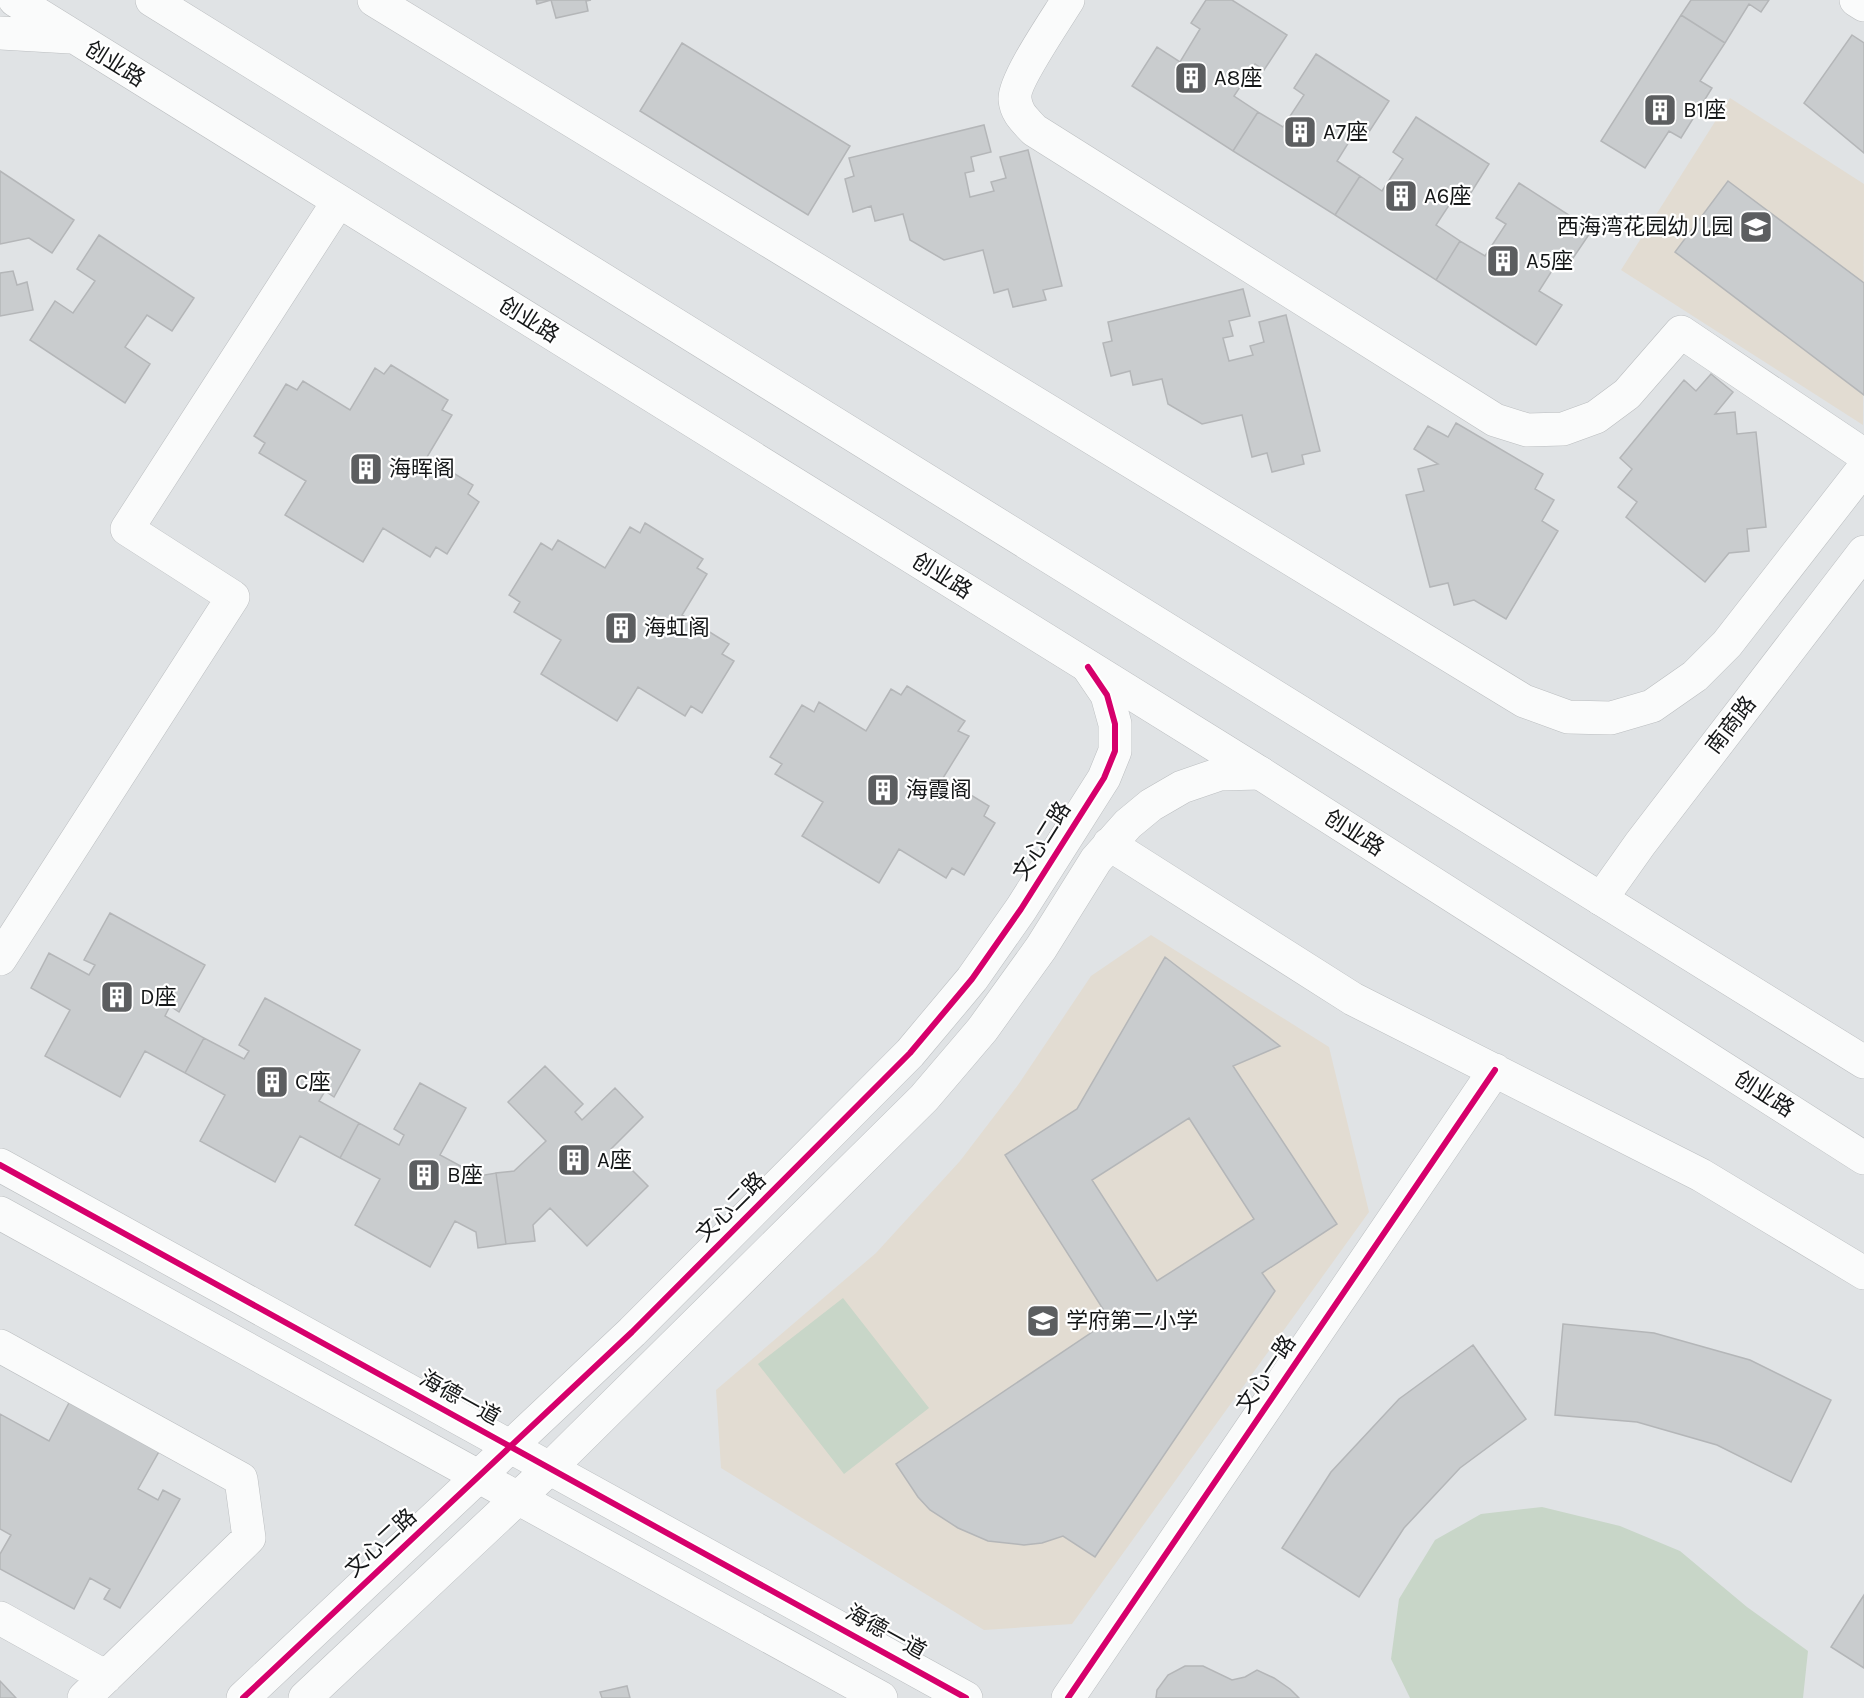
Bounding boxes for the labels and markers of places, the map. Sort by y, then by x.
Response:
building icon: A8座 [1173,60,1209,96]
place label: A8座 [1214,65,1262,91]
building icon: B1座 [1642,92,1678,128]
place label: B1座 [1683,97,1726,123]
building icon: A7座 [1282,114,1318,150]
place label: A7座 [1323,119,1368,145]
building icon: A6座 [1383,178,1419,214]
place label: A6座 [1424,183,1471,209]
school or university icon: 西海湾花园幼儿园 [1738,209,1774,245]
place label: 西海湾花园幼儿园 [1557,214,1733,240]
building icon: A5座 [1485,243,1521,279]
place label: A5座 [1526,248,1573,274]
building icon: 海晖阁 [348,451,384,487]
place label: 海晖阁 [389,456,455,482]
building icon: 海虹阁 [603,610,639,646]
place label: 海虹阁 [644,615,710,641]
building icon: 海霞阁 [865,772,901,808]
place label: 海霞阁 [906,777,972,803]
building icon: D座 [99,979,135,1015]
place label: D座 [140,984,177,1010]
building icon: C座 [254,1064,290,1100]
place label: C座 [295,1069,331,1095]
building icon: A座 [556,1142,592,1178]
place label: A座 [597,1147,632,1173]
building icon: B座 [406,1157,442,1193]
place label: B座 [447,1162,483,1188]
school or university icon: 学府第二小学 [1025,1303,1061,1339]
place label: 学府第二小学 [1066,1308,1198,1334]

